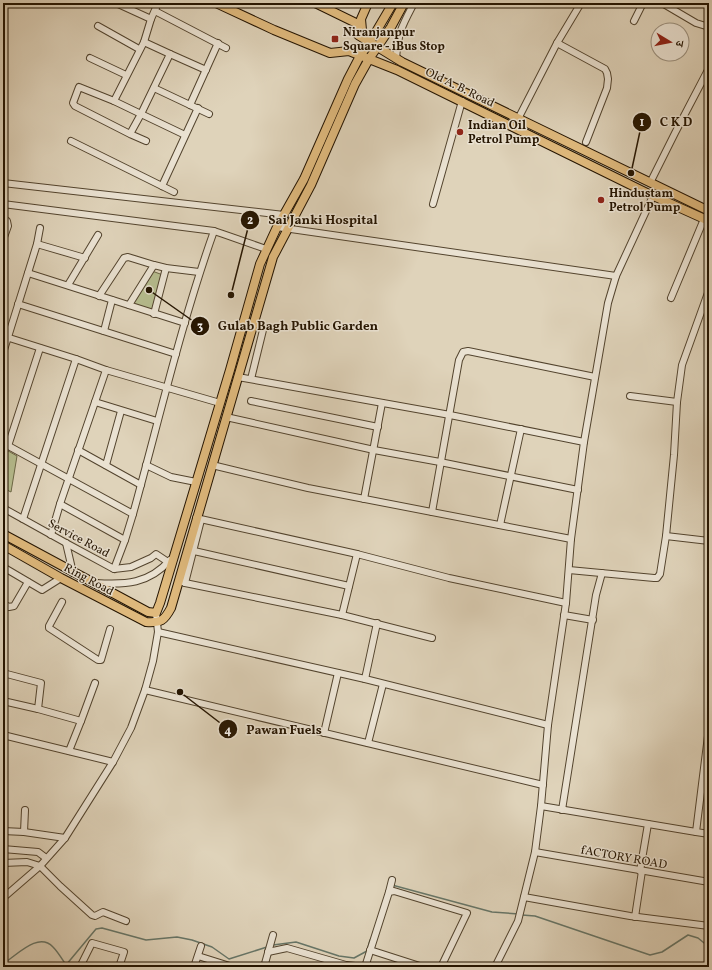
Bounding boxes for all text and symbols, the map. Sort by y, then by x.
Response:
north arrow [650,22,690,62]
place label: Niranjanpur Square - iBus Stop [343,25,445,55]
marker: Niranjanpur Square - iBus Stop [330,34,340,44]
text: उ [670,38,686,49]
street label: Old A. B. Road [422,64,497,112]
callout: C K D [632,109,701,134]
text: C K D [660,114,693,132]
text: 1 [640,115,645,131]
place label: Indian Oil Petrol Pump [468,118,540,148]
marker: Indian Oil Petrol Pump [455,127,465,137]
place label: Hindustam Petrol Pump [609,186,681,216]
marker: Hindustam Petrol Pump [596,195,606,205]
callout: Sai Janki Hospital [240,207,386,232]
text: Sai Janki Hospital [268,212,378,230]
text: 2 [247,213,253,229]
callout: Gulab Bagh Public Garden [190,313,386,338]
text: Gulab Bagh Public Garden [218,318,379,336]
text: 3 [197,319,203,335]
street label: Service Road [45,516,112,562]
street label: Ring Road [61,560,117,600]
callout: Pawan Fuels [218,717,330,742]
text: Pawan Fuels [246,722,322,740]
text: 4 [224,723,232,739]
street label: fACTORY ROAD [579,843,668,873]

